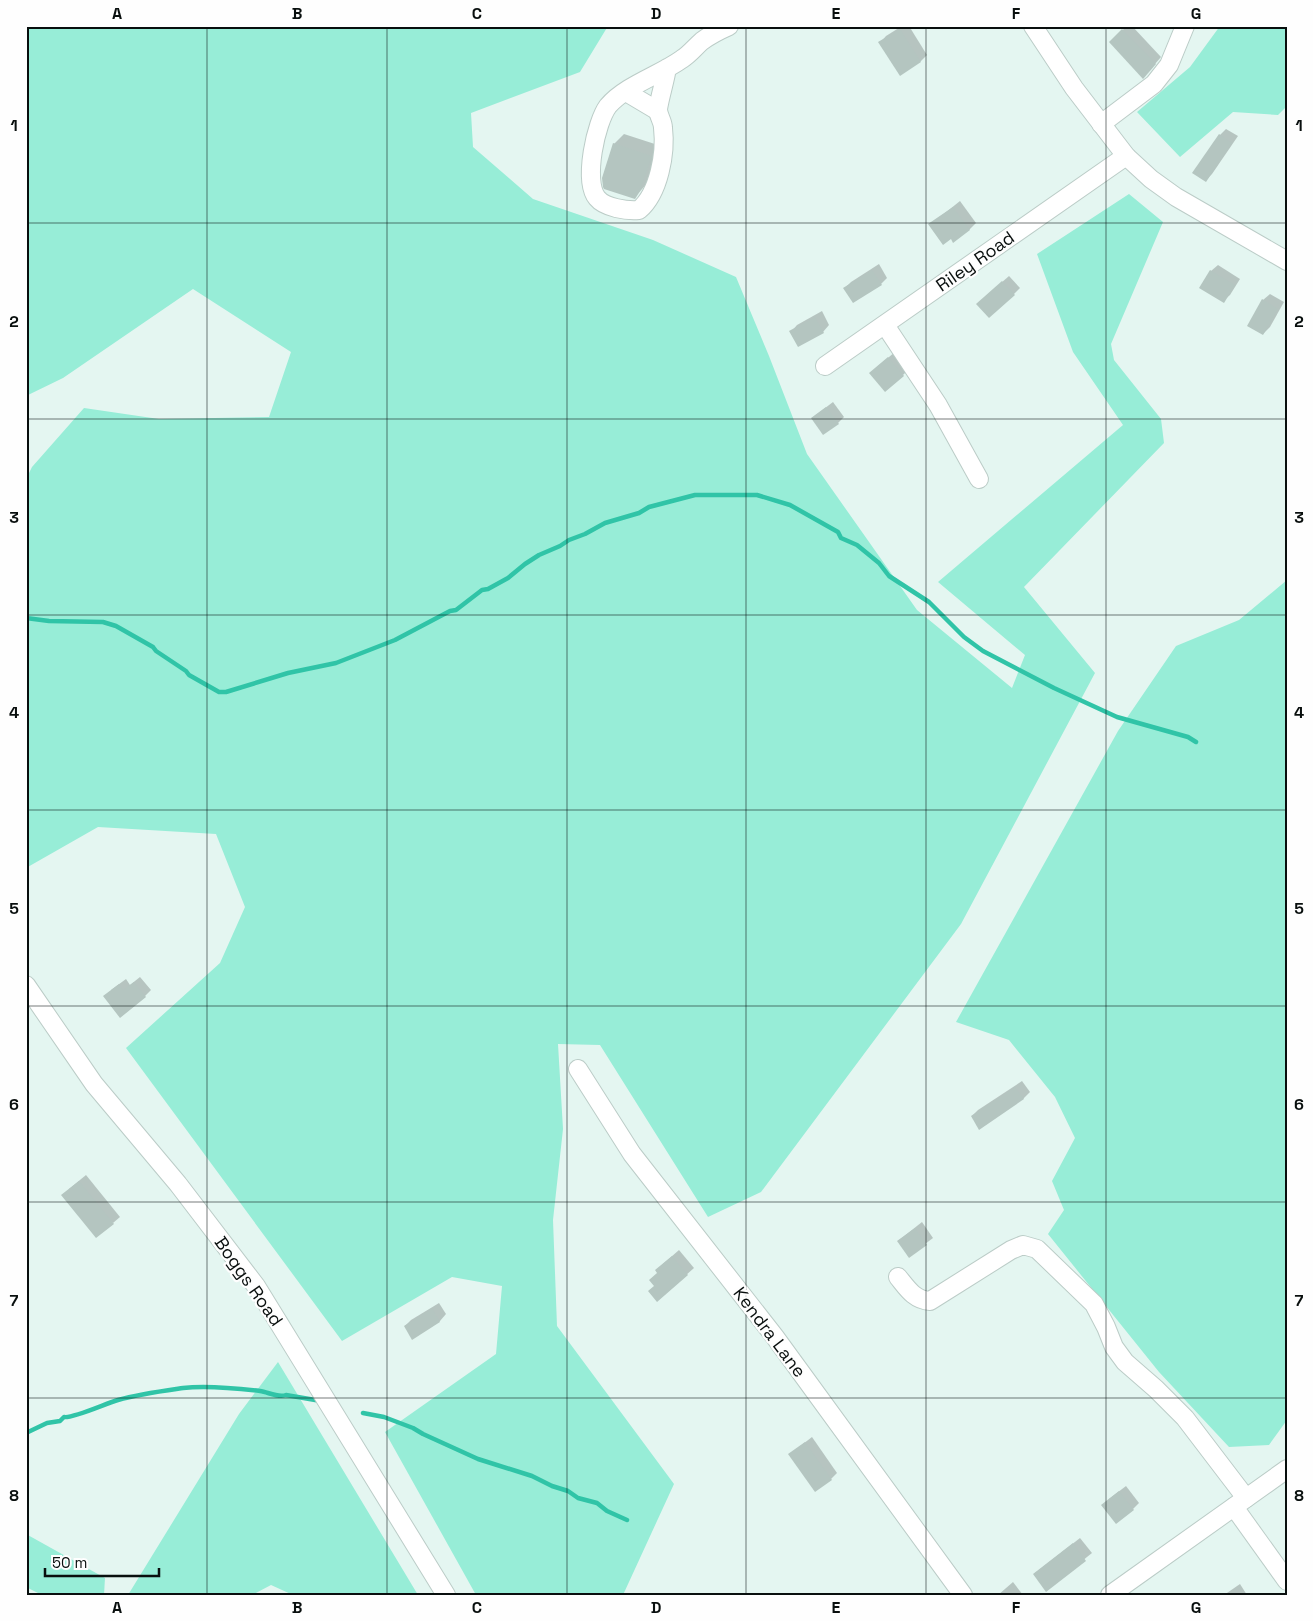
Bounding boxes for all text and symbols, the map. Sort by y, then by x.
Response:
text: A [112,3,122,24]
text: B [292,3,302,24]
text: C [472,3,482,24]
text: D [651,3,661,24]
text: E [832,3,841,24]
text: F [1012,3,1021,24]
text: G [1191,3,1201,24]
text: 1 [10,115,18,136]
text: 1 [1295,115,1303,136]
street label: Riley Road [931,226,1019,296]
text: 2 [9,311,19,332]
text: 2 [1294,311,1304,332]
text: 3 [9,507,19,528]
text: 3 [1294,507,1304,528]
text: 4 [9,702,19,723]
text: 4 [1294,702,1304,723]
text: 5 [9,898,19,919]
text: 5 [1294,898,1304,919]
text: 6 [9,1094,19,1115]
text: 6 [1294,1094,1304,1115]
street label: Boggs Road [210,1232,288,1330]
street label: Kendra Lane [729,1282,811,1382]
text: 7 [10,1290,19,1311]
text: 7 [1295,1290,1304,1311]
text: 8 [9,1485,19,1506]
text: 8 [1294,1485,1304,1506]
scale bar [45,1546,159,1578]
text: 50 m [52,1553,87,1572]
text: A [112,1597,122,1618]
text: B [292,1597,302,1618]
text: C [472,1597,482,1618]
text: D [651,1597,661,1618]
text: E [832,1597,841,1618]
text: F [1012,1597,1021,1618]
text: G [1191,1597,1201,1618]

